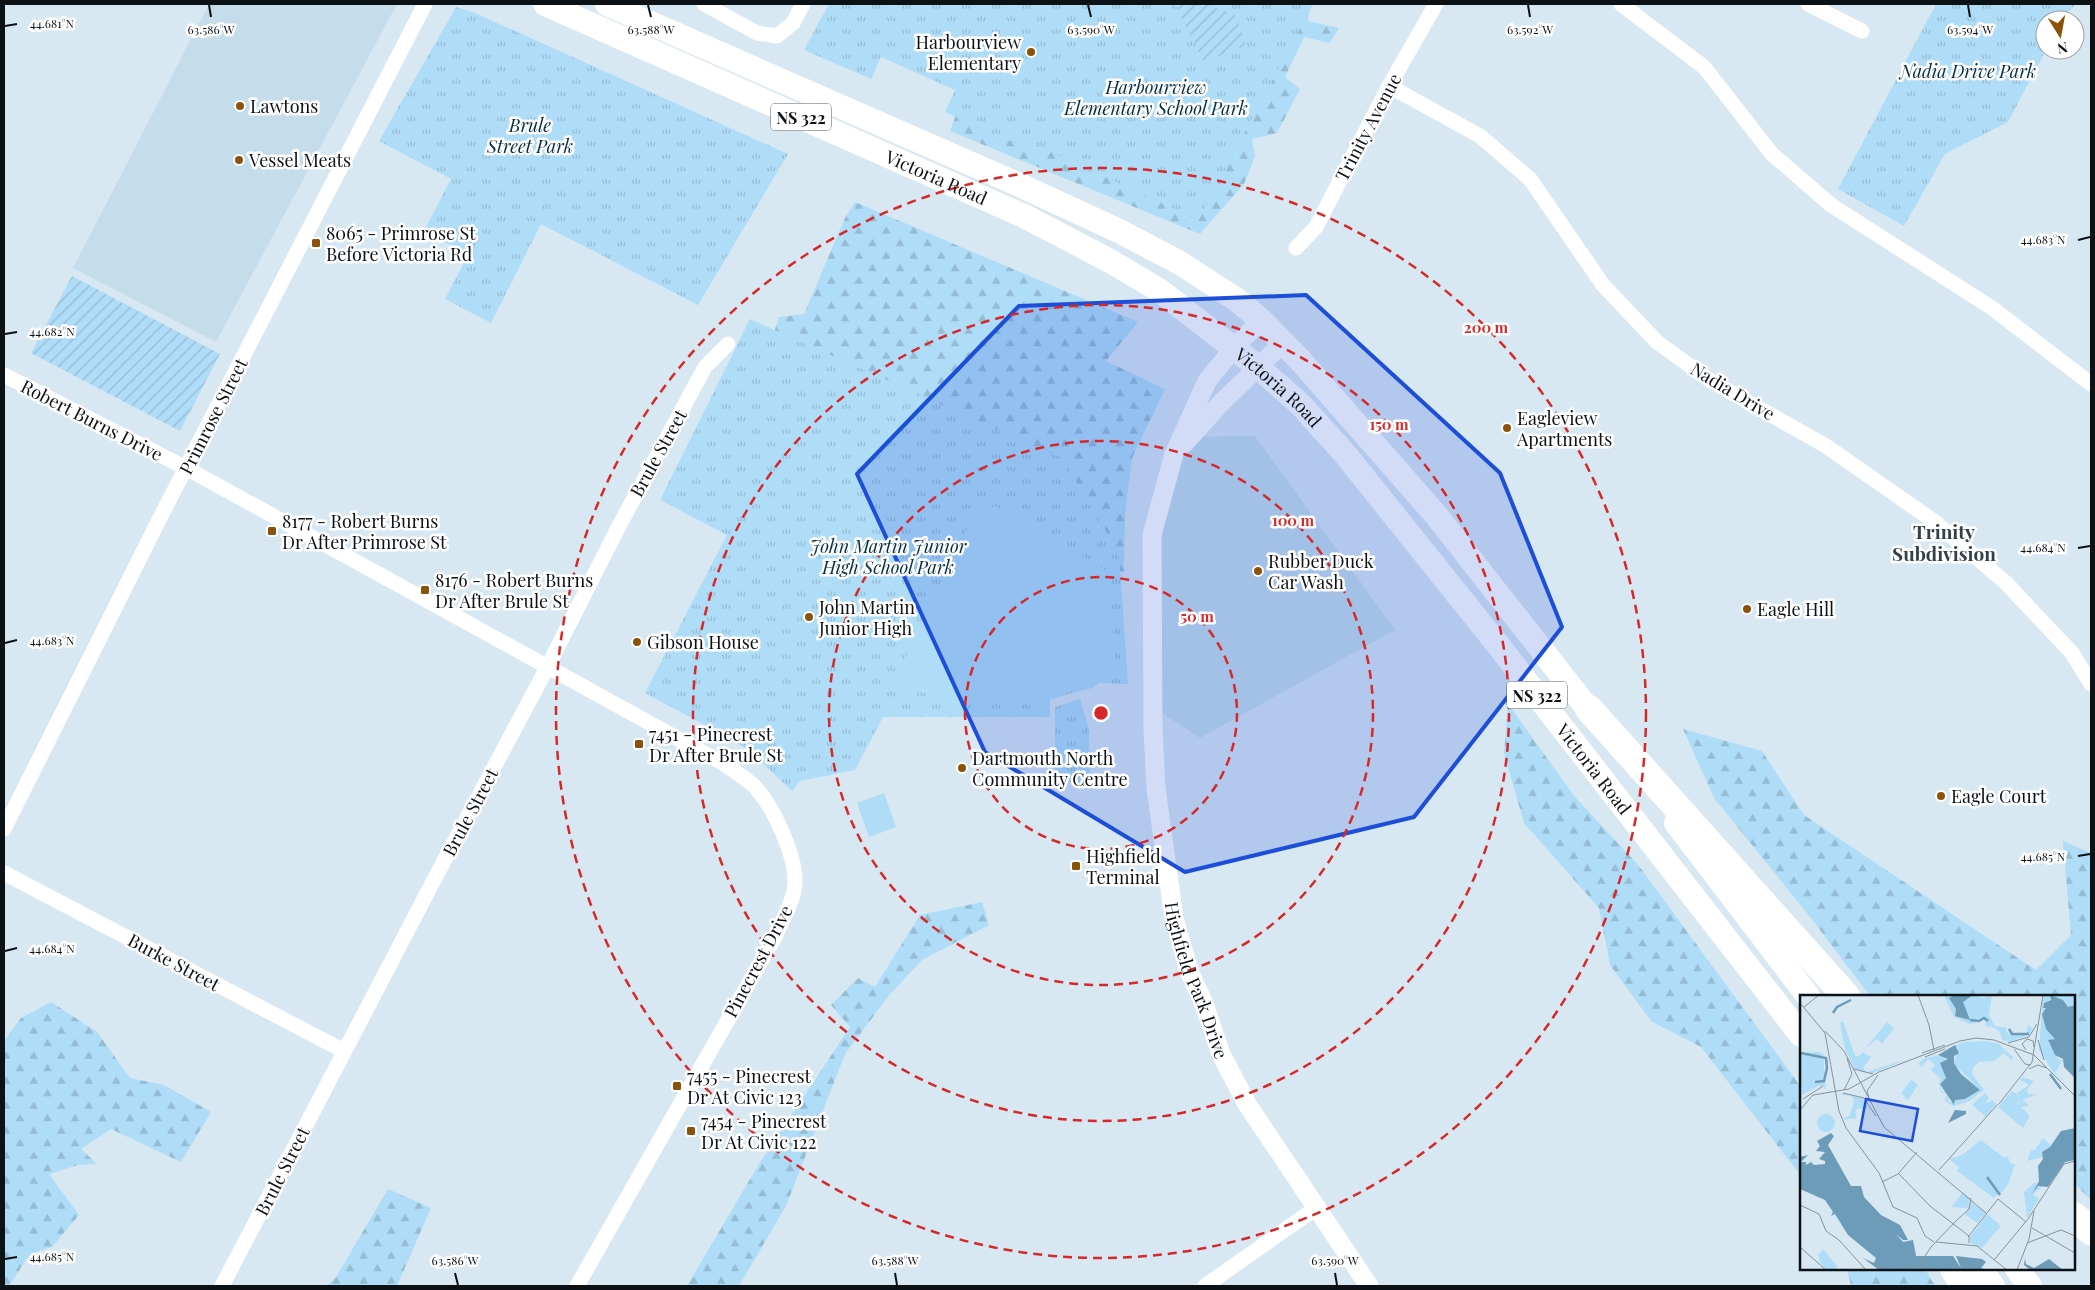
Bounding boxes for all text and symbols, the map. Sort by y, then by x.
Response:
north arrow [2035,10,2085,60]
text: 44.681°N [30,15,75,31]
text: 63.586°W [188,21,235,37]
text: 63.588°W [628,21,675,37]
text: 63.590°W [1067,21,1115,37]
text: 63.592°W [1507,21,1553,37]
text: 63.594°W [1947,21,1993,37]
place label: Harbourview Elementary [915,30,1021,75]
text: N [2056,38,2069,59]
marker: Harbourview Elementary [1025,46,1037,58]
park label: Nadia Drive Park [1898,59,2036,83]
street label: Trinity Avenue [1330,69,1406,185]
park label: Harbourview Elementary School Park [1063,75,1248,120]
place label: Lawtons [250,94,318,118]
marker: Lawtons [234,100,246,112]
road number: NS 322 [771,104,831,130]
park label: Brule Street Park [486,113,573,158]
street label: Victoria Road [881,144,991,210]
place label: Vessel Meats [248,148,351,172]
marker: Vessel Meats [233,154,245,166]
place label: 8065 - Primrose St Before Victoria Rd [326,221,476,266]
text: 44.683°N [2021,231,2066,247]
marker: 8065 - Primrose St Before Victoria Rd [310,237,322,249]
text: 200 m [1464,317,1509,337]
text: 44.682°N [29,323,75,339]
street label: Victoria Road [1230,341,1327,433]
street label: Primrose Street [173,353,253,478]
street label: Nadia Drive [1686,356,1780,426]
street label: Robert Burns Drive [17,374,167,466]
street label: Brule Street [624,404,692,501]
place label: Eagleview Apartments [1516,406,1612,451]
text: 150 m [1369,414,1409,434]
marker: Eagleview Apartments [1501,422,1513,434]
place label: 8177 - Robert Burns Dr After Primrose St [282,509,447,554]
text: 100 m [1272,510,1315,530]
district label: Trinity Subdivision [1892,518,1996,566]
marker: 8177 - Robert Burns Dr After Primrose St [266,525,278,537]
park label: John Martin Junior High School Park [810,534,968,579]
text: 44.684°N [2020,539,2066,555]
place label: Rubber Duck Car Wash [1268,549,1374,594]
marker: Rubber Duck Car Wash [1252,565,1264,577]
place label: 8176 - Robert Burns Dr After Brule St [435,568,593,613]
marker: 8176 - Robert Burns Dr After Brule St [419,584,431,596]
place label: John Martin Junior High [818,595,915,640]
place label: Eagle Hill [1757,597,1834,621]
marker: Eagle Hill [1741,603,1753,615]
text: 50 m [1180,606,1214,626]
marker: John Martin Junior High [803,611,815,623]
place label: Gibson House [647,630,759,654]
text: 44.683°N [30,632,75,648]
marker: Gibson House [631,636,643,648]
road number: NS 322 [1507,682,1567,708]
centre of rings [1092,704,1110,722]
street label: Victoria Road [1551,718,1637,820]
place label: 7451 - Pinecrest Dr After Brule St [649,722,783,767]
marker: 7451 - Pinecrest Dr After Brule St [633,738,645,750]
place label: Dartmouth North Community Centre [972,746,1128,791]
marker: Dartmouth North Community Centre [956,762,968,774]
street label: Brule Street [437,763,504,860]
place label: Eagle Court [1951,784,2047,808]
marker: Eagle Court [1935,790,1947,802]
place label: Highfield Terminal [1086,844,1161,889]
text: 44.685°N [2021,848,2066,864]
marker: Highfield Terminal [1070,860,1082,872]
street label: Highfield Park Drive [1160,900,1234,1062]
street label: Pinecrest Drive [718,901,798,1021]
street label: Burke Street [124,928,225,997]
text: 44.684°N [29,940,75,956]
inset map [1800,995,2075,1270]
place label: 7455 - Pinecrest Dr At Civic 123 [687,1064,811,1109]
marker: 7455 - Pinecrest Dr At Civic 123 [671,1080,683,1092]
place label: 7454 - Pinecrest Dr At Civic 122 [701,1109,827,1154]
street label: Brule Street [249,1122,315,1219]
marker: 7454 - Pinecrest Dr At Civic 122 [685,1125,697,1137]
text: 44.685°N [30,1248,75,1264]
text: 63.586°W [432,1252,479,1268]
text: 63.588°W [872,1252,919,1268]
text: 63.590°W [1311,1252,1359,1268]

